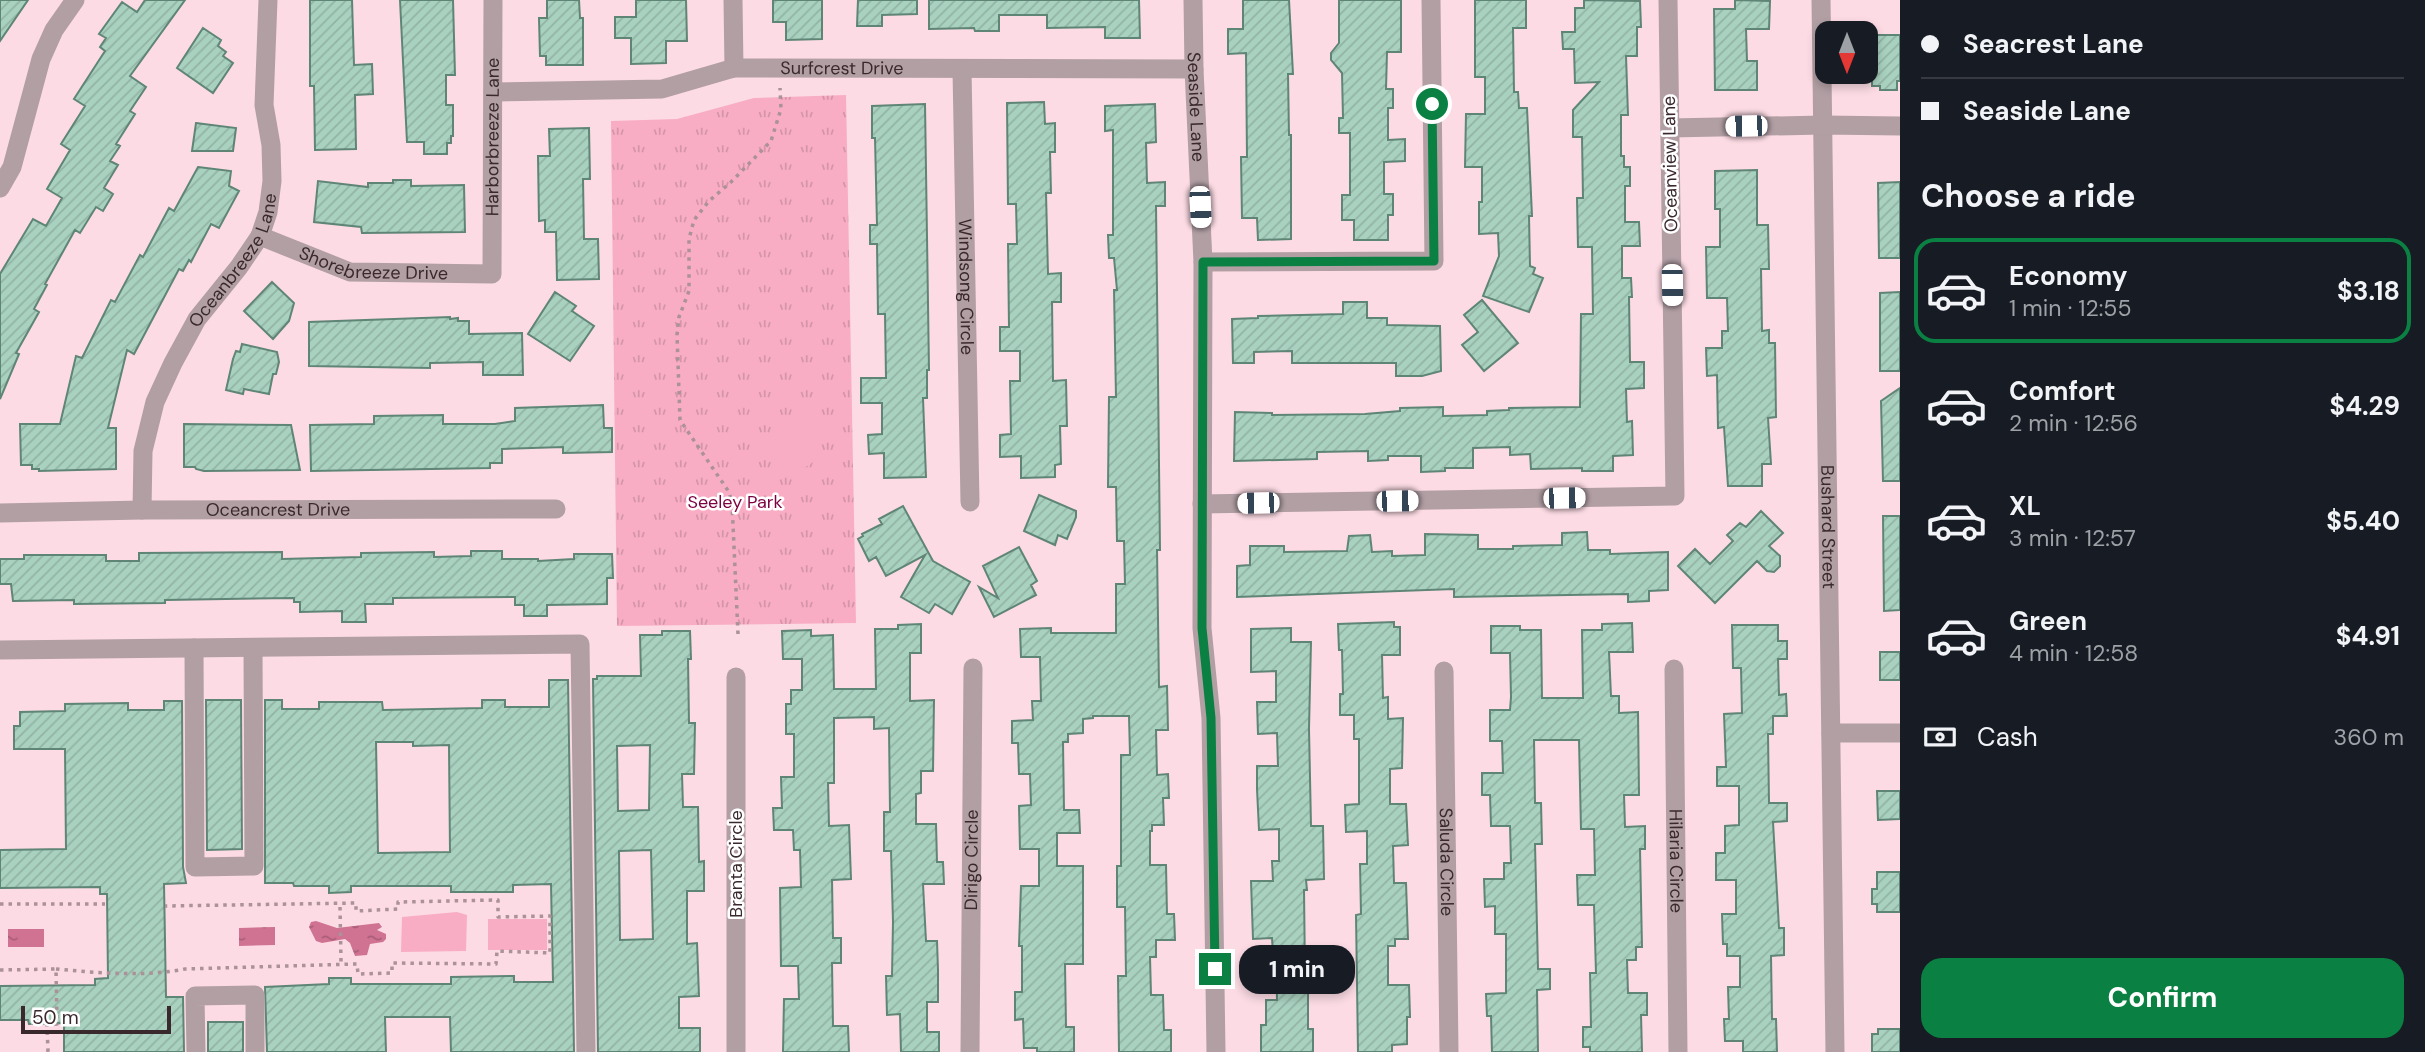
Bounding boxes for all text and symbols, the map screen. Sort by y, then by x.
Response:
north arrow [1815,21,1878,84]
map controls [1815,21,1878,84]
text: Seacrest Lane [1963,27,2144,61]
street label: Seaside Lane [1182,52,1210,162]
street label: Surfcrest Drive [780,56,904,80]
street label: Harborbreeze Lane [480,58,505,216]
route start [1416,88,1448,120]
text: Seaside Lane [1963,94,2131,128]
street label: Oceanview Lane [1657,96,1683,232]
car [1725,115,1768,137]
text: Choose a ride [1921,175,2136,217]
car [1189,185,1212,229]
street label: Oceanbreeze Lane [183,192,282,331]
street label: Windsong Circle [953,219,979,355]
street label: Shorebreeze Drive [295,241,448,285]
icon: car [1925,259,1988,322]
text: Economy [2009,259,2127,293]
car [1662,264,1683,306]
text: $3.18 [2337,274,2400,308]
text: 1 min · 12:55 [2009,293,2131,323]
icon: car [1925,374,1988,437]
text: Comfort [2009,374,2115,408]
text: $4.29 [2329,389,2400,423]
text: 2 min · 12:56 [2009,408,2138,438]
street label: Bushard Street [1815,465,1841,589]
car [1543,487,1586,509]
icon: car [1925,489,1988,552]
text: XL [2009,489,2041,523]
park label: Seeley Park [687,490,783,514]
car [1376,490,1419,512]
car [1237,492,1280,514]
street label: Oceancrest Drive [206,497,350,522]
text: $5.40 [2326,504,2400,538]
text: 3 min · 12:57 [2009,523,2136,553]
icon: car [1925,604,1988,667]
text: Green [2009,604,2087,638]
text: $4.91 [2336,619,2400,653]
text: 4 min · 12:58 [2009,638,2138,668]
icon: cash [1921,718,1959,756]
text: Cash [1977,720,2038,754]
text: 360 m [2334,722,2404,752]
street label: Saluda Circle [1434,808,1459,916]
street label: Dirigo Circle [959,809,984,911]
street label: Hilaria Circle [1663,809,1689,913]
street label: Branta Circle [724,810,748,918]
callout: 1 min [1240,944,1355,993]
route end [1199,953,1231,985]
text: 1 min [1269,954,1325,984]
button: Confirm [1921,958,2404,1038]
scale bar [21,1003,172,1035]
text: 50 m [32,1005,79,1030]

